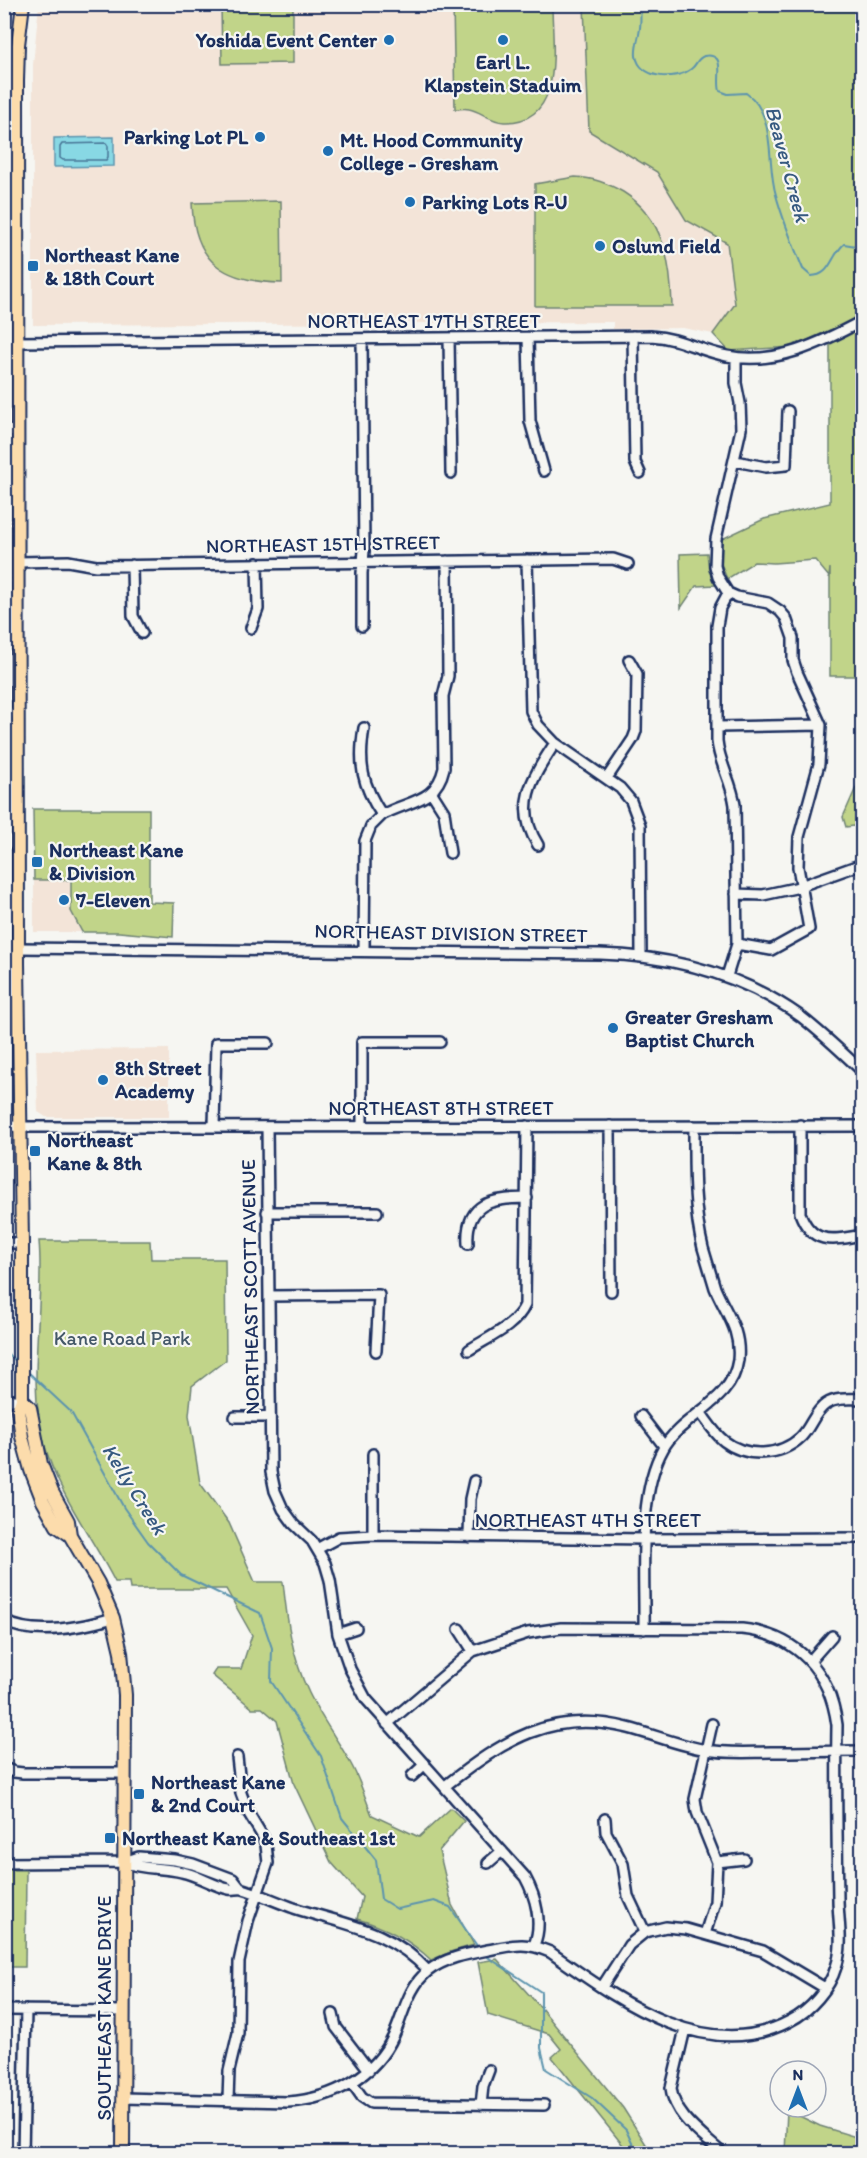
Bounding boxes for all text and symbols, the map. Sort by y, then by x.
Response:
place label: Yoshida Event Center [195,28,378,52]
marker: Yoshida Event Center [382,33,396,47]
marker: Earl L. Klapstein Staduim [496,33,510,47]
place label: Earl L. Klapstein Staduim [424,50,583,98]
water label: Beaver Creek [761,103,816,226]
place label: Parking Lot PL [124,125,249,150]
place label: Mt. Hood Community College - Gresham [340,128,523,176]
marker: Parking Lot PL [253,130,267,144]
marker: Mt. Hood Community College - Gresham [321,144,335,158]
place label: Parking Lots R-U [422,190,567,215]
marker: Parking Lots R-U [403,195,417,209]
place label: Oslund Field [612,234,721,258]
marker: Oslund Field [593,239,607,253]
place label: Northeast Kane & 18th Court [45,243,180,290]
marker: Northeast Kane & 18th Court [26,259,40,273]
street label: NORTHEAST 17TH STREET [307,309,541,333]
street label: NORTHEAST 15TH STREET [206,530,440,558]
place label: Northeast Kane & Division [49,838,184,885]
marker: Northeast Kane & Division [30,855,44,869]
place label: 7-Eleven [75,888,151,912]
marker: 7-Eleven [57,893,71,907]
street label: NORTHEAST DIVISION STREET [314,919,588,947]
place label: Greater Gresham Baptist Church [625,1005,773,1053]
marker: Greater Gresham Baptist Church [606,1021,620,1035]
place label: 8th Street Academy [114,1056,202,1104]
marker: 8th Street Academy [96,1073,110,1087]
street label: NORTHEAST 8TH STREET [328,1096,554,1120]
place label: Northeast Kane & 8th [47,1128,142,1175]
marker: Northeast Kane & 8th [28,1144,42,1158]
street label: NORTHEAST SCOTT AVENUE [236,1159,264,1415]
park label: Kane Road Park [54,1326,191,1350]
water label: Kelly Creek [97,1439,173,1540]
street label: NORTHEAST 4TH STREET [475,1508,701,1532]
place label: Northeast Kane & 2nd Court [151,1770,286,1817]
marker: Northeast Kane & 2nd Court [132,1787,146,1801]
place label: Northeast Kane & Southeast 1st [122,1826,396,1850]
marker: Northeast Kane & Southeast 1st [103,1831,117,1845]
street label: SOUTHEAST KANE DRIVE [92,1896,116,2120]
north arrow [768,2059,828,2119]
text: N [793,2065,803,2084]

